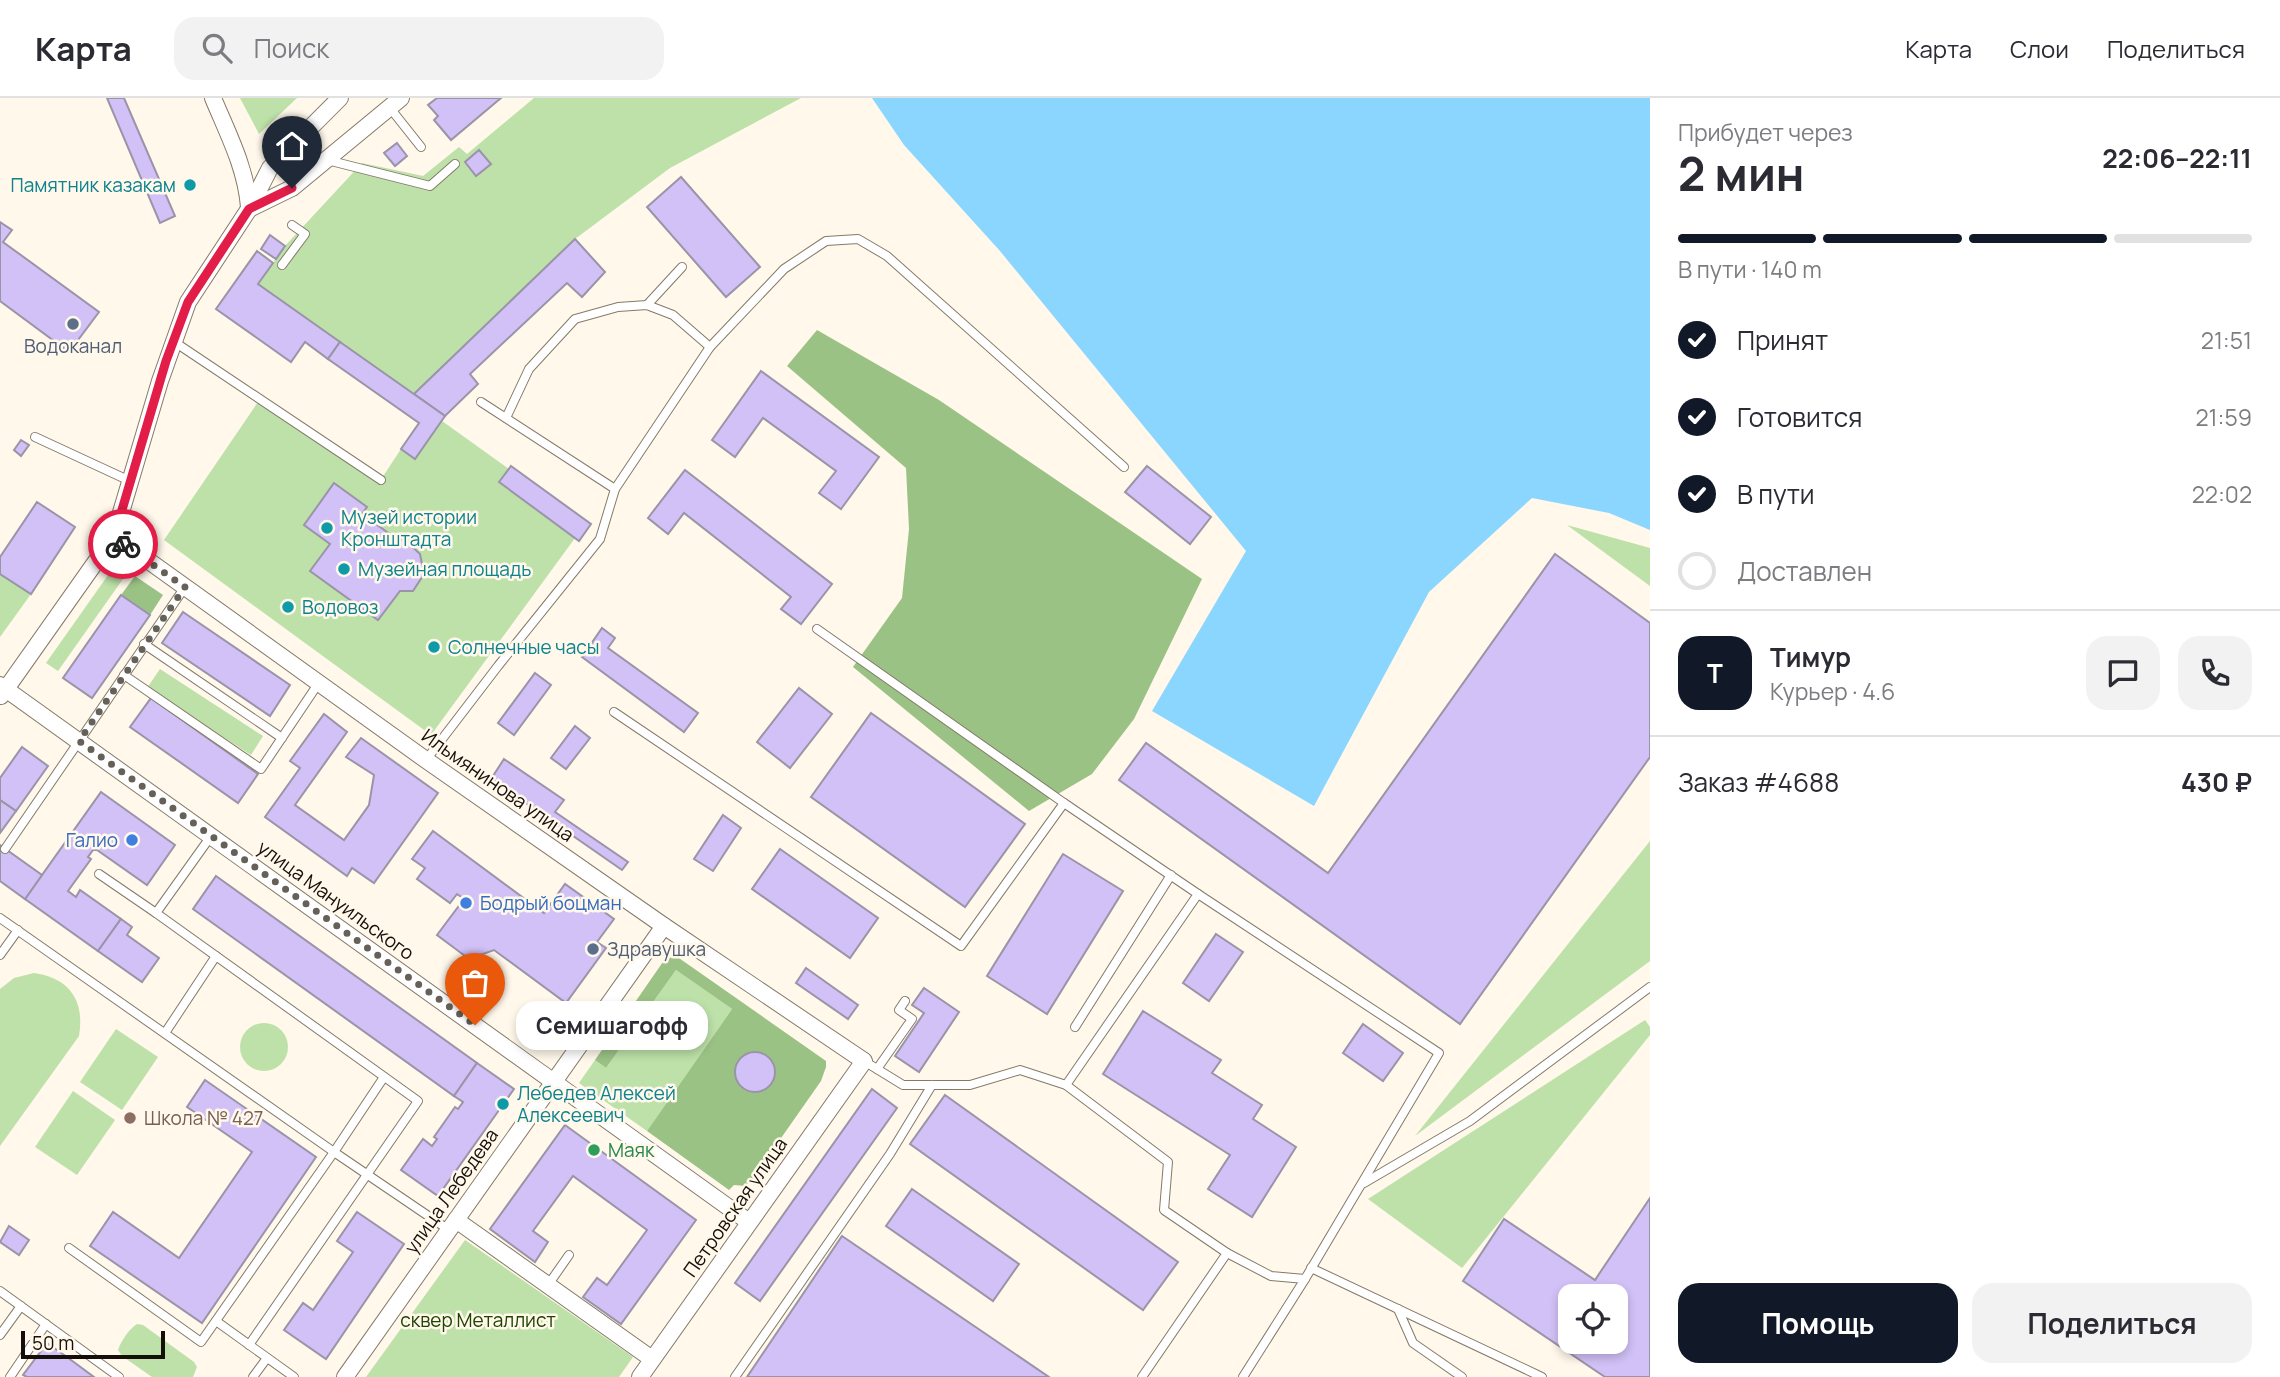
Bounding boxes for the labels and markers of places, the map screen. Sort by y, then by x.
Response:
pin [262,116,322,188]
place label: Памятник казакам [11,172,176,198]
marker: Памятник казакам [182,177,198,193]
marker: Водоканал [65,316,81,332]
place label: Водоканал [24,333,122,359]
place label: Музей истории Кронштадта [341,504,477,552]
marker: Музей истории Кронштадта [319,520,335,536]
place label: Музейная площадь [358,556,531,582]
marker: Музейная площадь [336,561,352,577]
place label: Водовоз [302,594,378,620]
marker: Водовоз [280,599,296,615]
place label: Солнечные часы [448,634,599,660]
marker: Солнечные часы [426,639,442,655]
place label: Галио [66,827,118,853]
marker: Галио [124,832,140,848]
place label: Бодрый боцман [480,890,622,916]
marker: Бодрый боцман [458,895,474,911]
place label: Здравушка [607,936,706,962]
marker: Здравушка [585,941,601,957]
pin [445,953,505,1025]
callout: Семишагофф [517,1000,710,1049]
place label: Лебедев Алексей Алексеевич [517,1080,676,1128]
marker: Лебедев Алексей Алексеевич [495,1096,511,1112]
place label: Школа № 427 [144,1105,263,1131]
marker: Школа № 427 [122,1110,138,1126]
place label: Маяк [608,1137,655,1163]
marker: Маяк [586,1142,602,1158]

